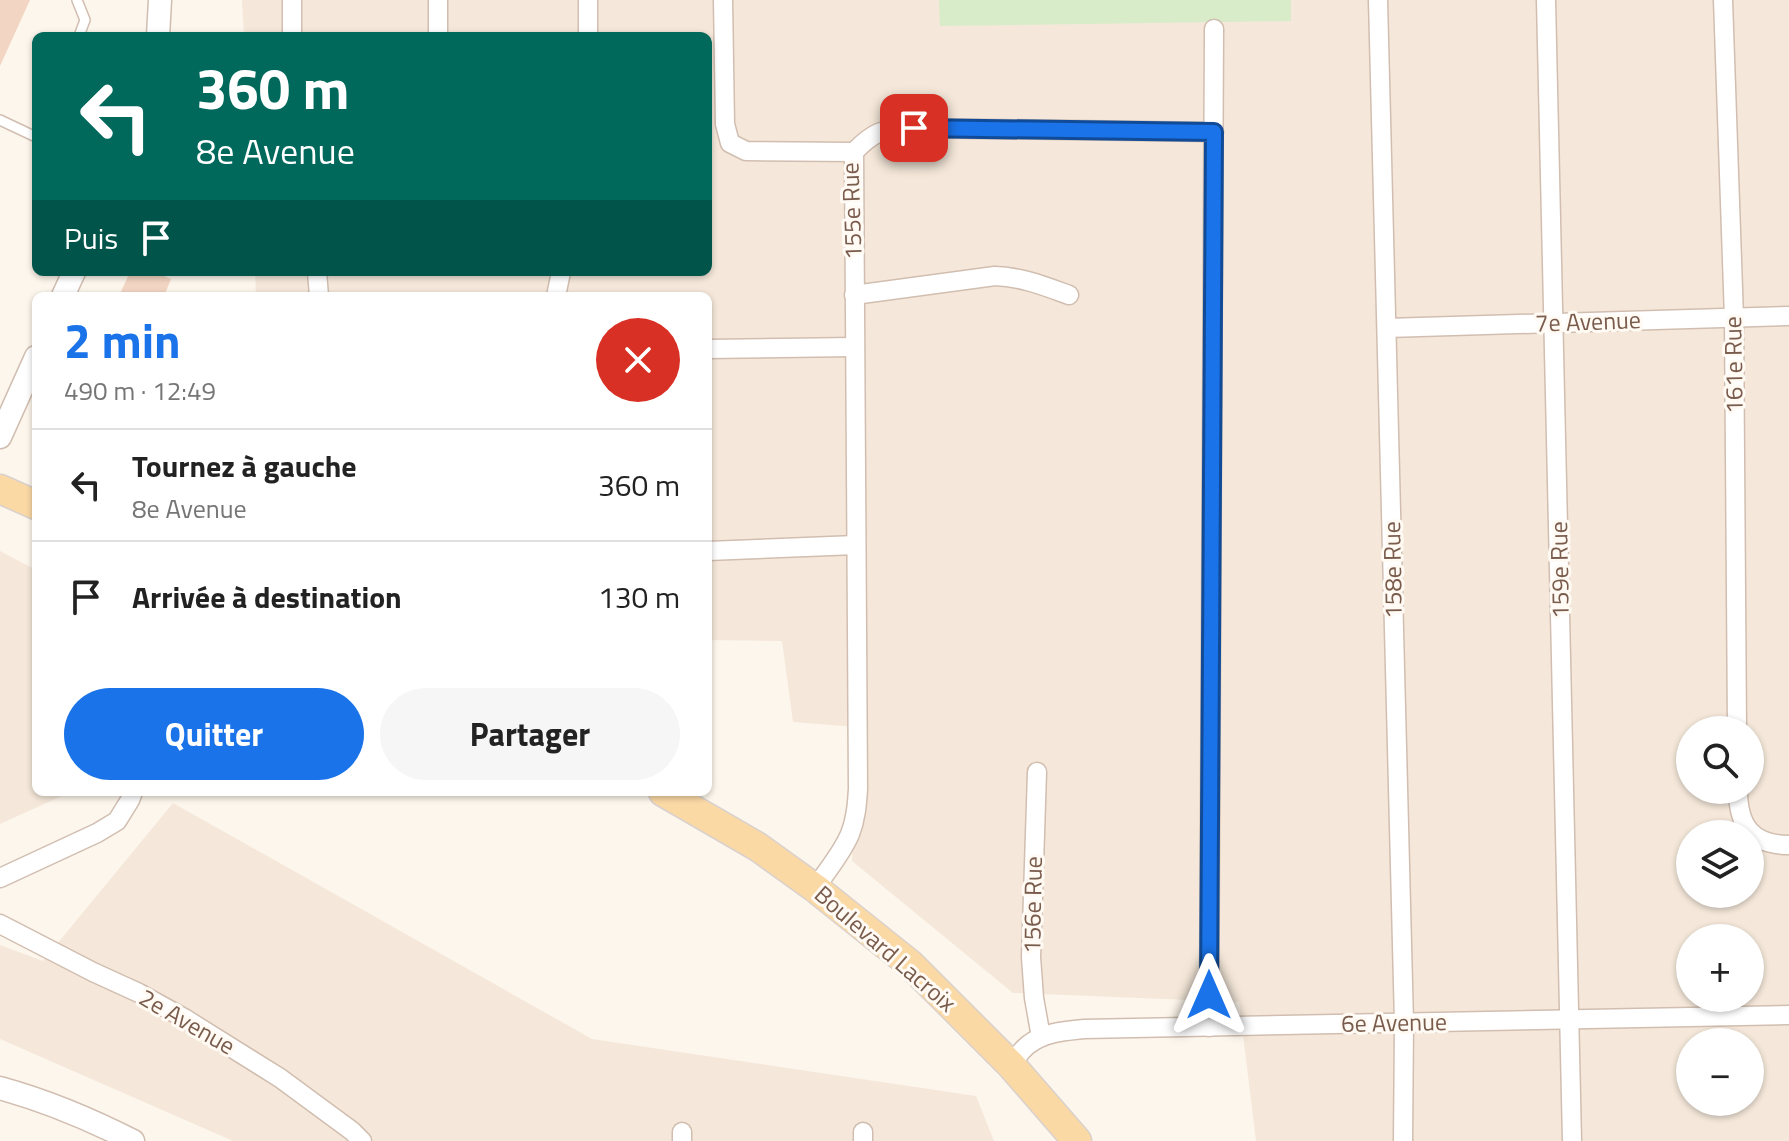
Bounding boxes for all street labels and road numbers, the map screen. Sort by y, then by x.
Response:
street label: 155e Rue [831,162,871,260]
street label: 7e Avenue [1534,301,1642,341]
street label: 161e Rue [1714,316,1752,414]
street label: 158e Rue [1373,521,1411,619]
street label: 159e Rue [1540,521,1578,619]
street label: 156e Rue [1013,856,1051,954]
street label: Boulevard Lacroix [807,876,965,1020]
street label: 2e Avenue [133,979,242,1063]
street label: 6e Avenue [1341,1003,1447,1041]

